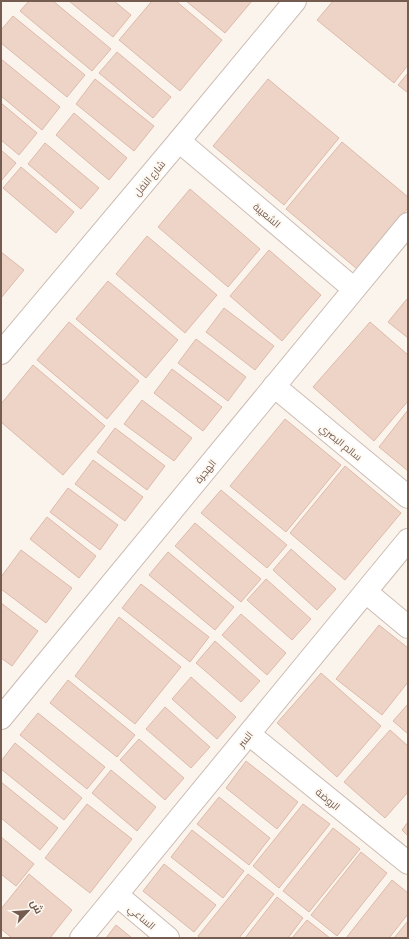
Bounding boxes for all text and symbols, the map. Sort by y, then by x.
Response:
street label: شارع النفل [131,158,168,199]
street label: الشعيبة [251,200,283,230]
street label: سالم البصري [316,421,365,464]
street label: الهجرة [192,457,219,486]
street label: السر [234,729,255,750]
street label: الروضة [313,786,343,812]
north arrow [8,891,48,931]
text: ش [28,897,46,916]
street label: الساعي [125,902,158,933]

